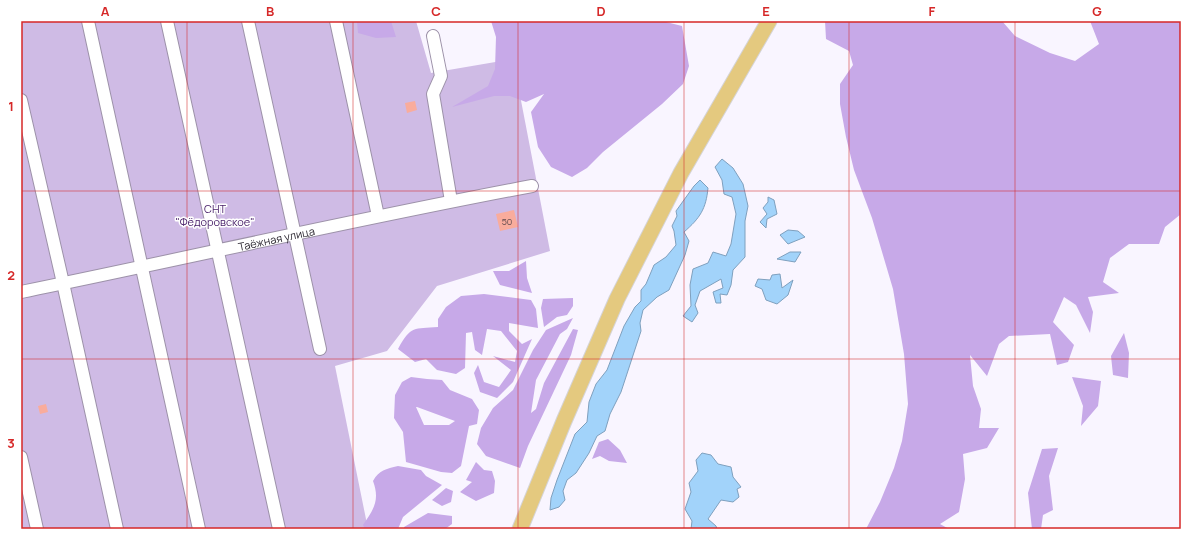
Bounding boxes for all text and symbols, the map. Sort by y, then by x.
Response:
text: A [101,2,110,20]
text: B [266,2,274,20]
text: C [431,2,441,20]
text: D [596,2,606,20]
text: E [762,2,770,20]
text: F [929,2,936,20]
text: G [1092,2,1102,20]
text: 1 [8,97,14,115]
park label: СНТ "Фёдоровское" [175,201,255,229]
house number: 50 [502,215,512,228]
street label: Таёжная улица [237,222,316,253]
text: 2 [7,266,15,284]
text: 3 [7,434,15,452]

